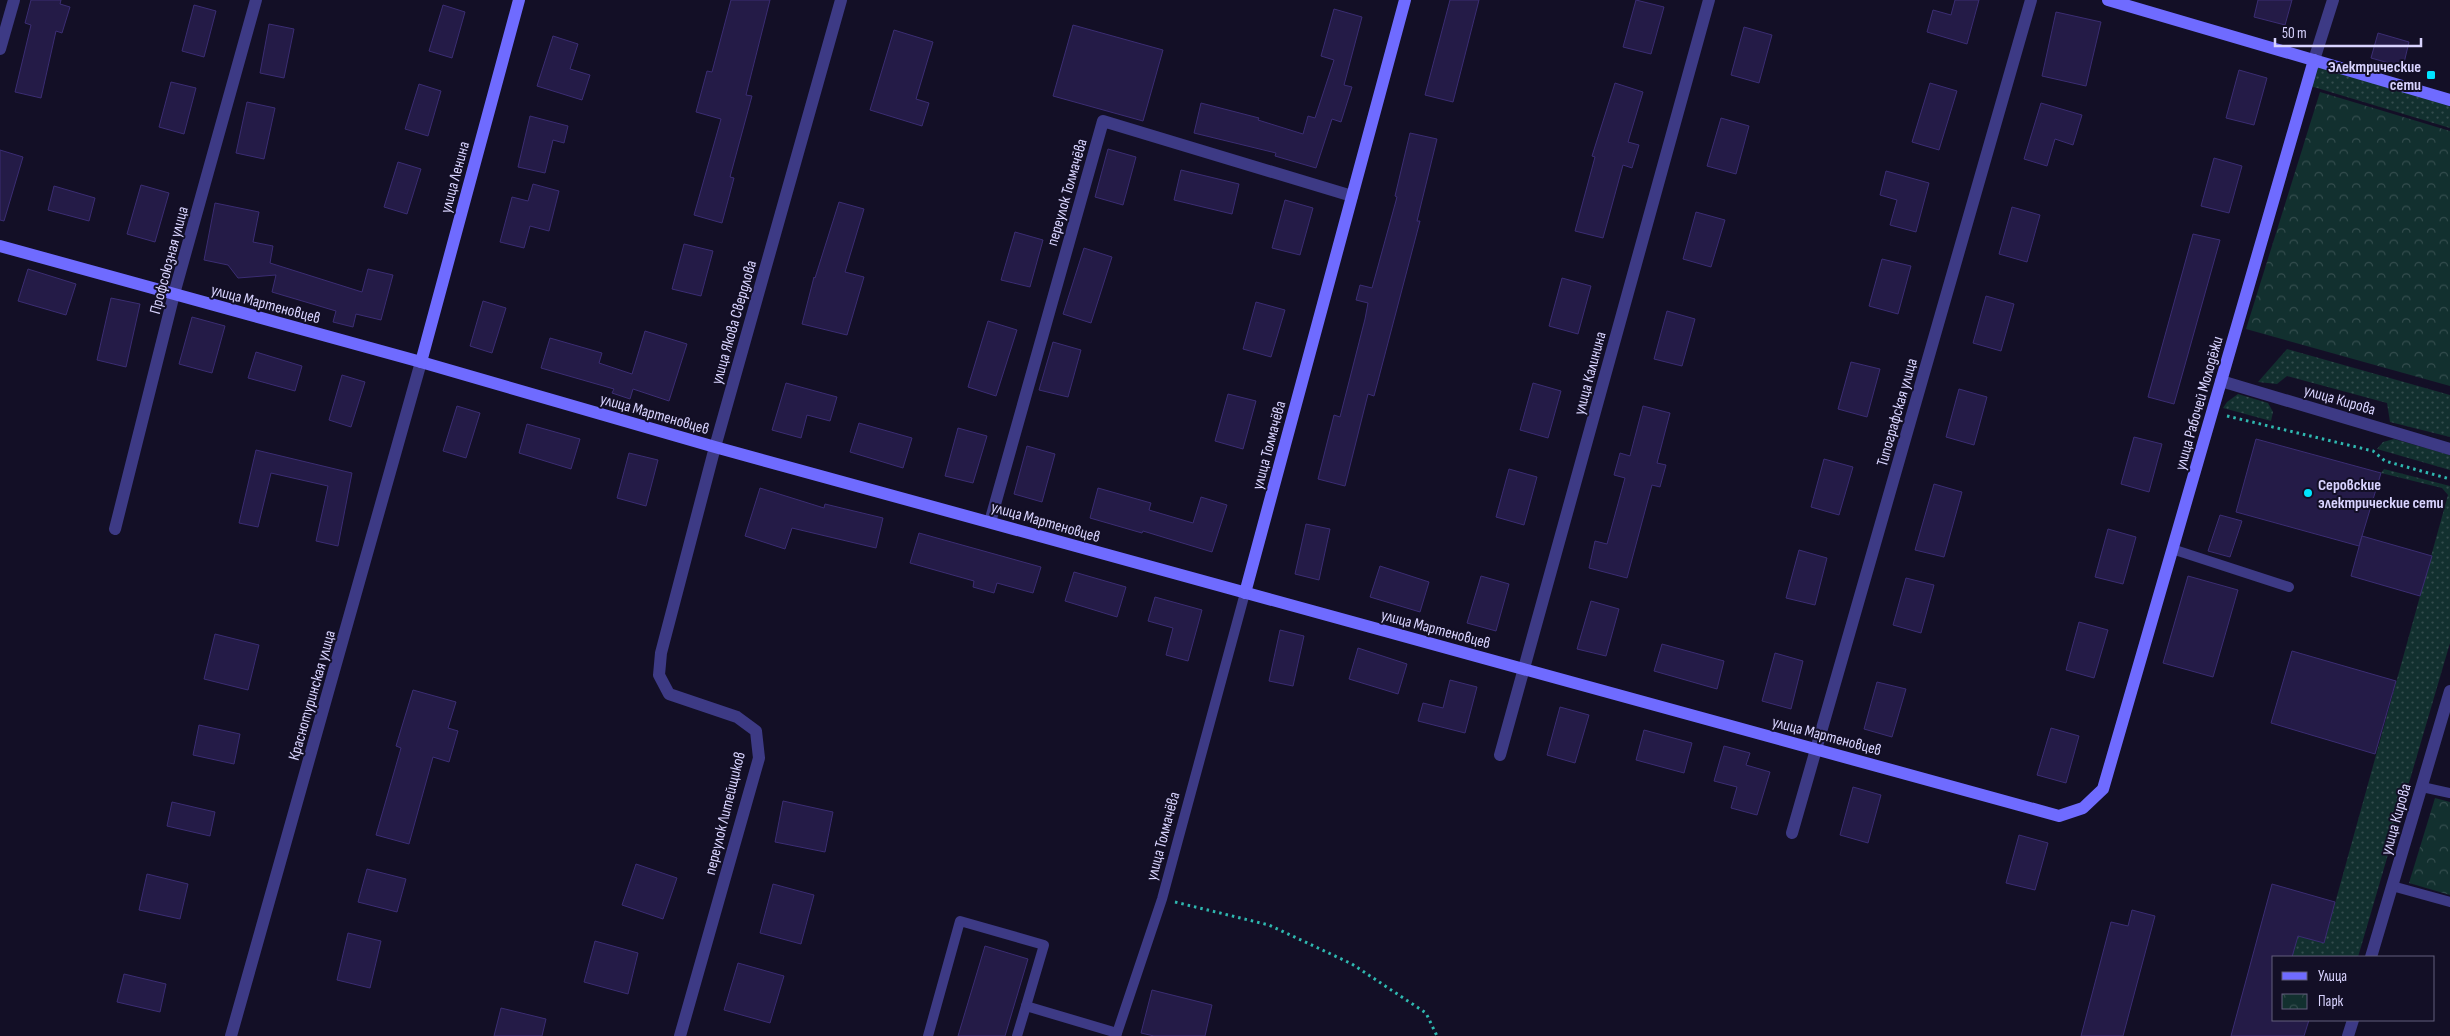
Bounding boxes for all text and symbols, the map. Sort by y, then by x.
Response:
scale bar [2275,15,2421,47]
text: 50 m [2282,24,2307,43]
place label: Электрические сети [2328,58,2421,95]
marker: Электрические сети [2425,69,2437,81]
street label: переулок Толмачёва [1043,137,1092,248]
street label: улица Ленина [437,139,474,215]
street label: Профсоюзная улица [146,205,193,316]
street label: улица Якова Свердлова [708,258,761,387]
street label: улица Мартеновцев [209,281,322,328]
street label: улица Калинина [1570,330,1611,417]
street label: улица Рабочей Молодёжи [2171,334,2228,473]
street label: Типографская улица [1873,356,1922,469]
street label: улица Кирова [2302,381,2378,420]
street label: улица Мартеновцев [598,390,711,439]
street label: улица Толмачёва [1248,399,1290,492]
place label: Серовские электрические сети [2318,476,2444,513]
marker: Серовские электрические сети [2302,487,2314,499]
street label: улица Мартеновцев [989,498,1102,547]
street label: улица Мартеновцев [1379,606,1492,653]
street label: Краснотуринская улица [285,628,340,763]
street label: улица Мартеновцев [1770,713,1883,760]
street label: переулок Литейщиков [701,750,750,877]
street label: улица Кирова [2377,781,2416,857]
street label: улица Толмачёва [1142,790,1184,883]
legend [2272,956,2435,1021]
text: Улица [2318,967,2347,986]
text: Парк [2318,992,2344,1011]

